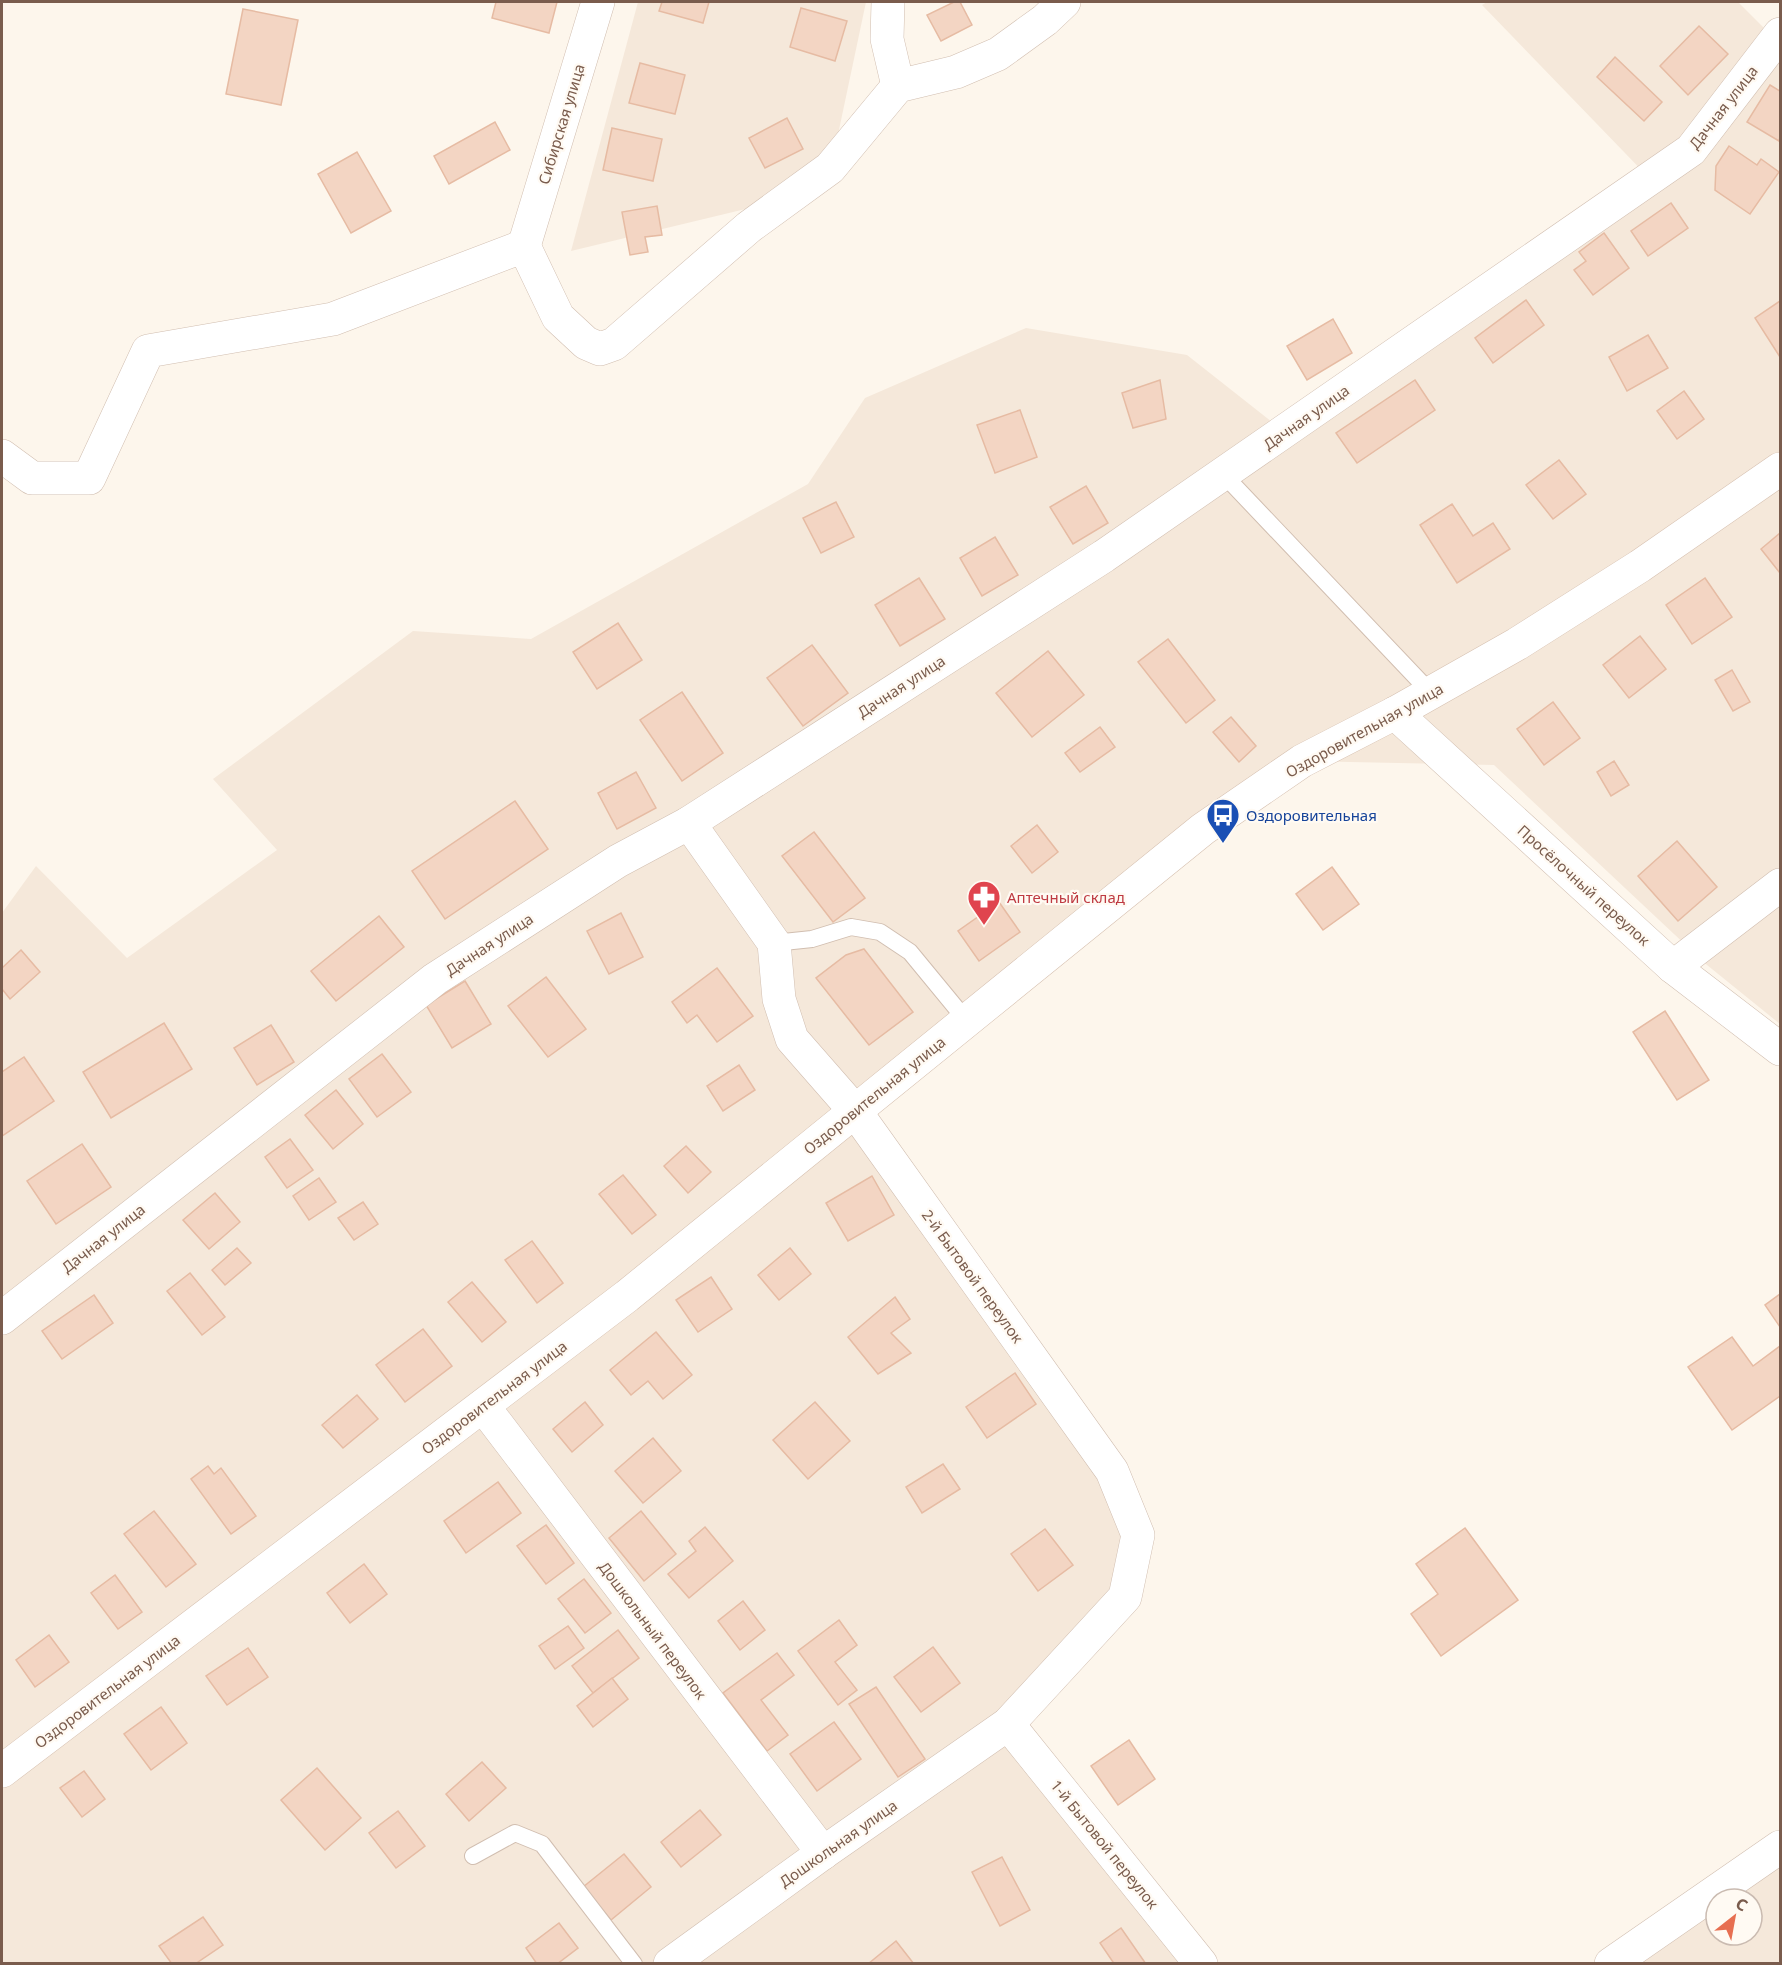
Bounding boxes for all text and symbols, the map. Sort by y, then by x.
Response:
street label: Сибирская улица [533,61,589,187]
street label: Дачная улица [1684,61,1762,153]
street label: Дачная улица [1259,380,1353,454]
street label: Дачная улица [853,650,949,722]
street label: Оздоровительная улица [1282,678,1446,782]
bus stop icon: Оздоровительная [1205,797,1241,844]
place label: Оздоровительная [1246,805,1377,825]
street label: Просёлочный переулок [1514,820,1654,950]
pharmacy icon: Аптечный склад [966,879,1002,926]
place label: Аптечный склад [1007,887,1125,907]
street label: Дачная улица [441,908,537,980]
street label: Оздоровительная улица [799,1031,949,1159]
street label: Дачная улица [57,1199,149,1277]
street label: 2-й Бытовой переулок [918,1205,1028,1347]
street label: Оздоровительная улица [417,1336,571,1458]
street label: Дошкольный переулок [595,1557,711,1703]
street label: Оздоровительная улица [30,1630,184,1752]
street label: 1-й Бытовой переулок [1047,1775,1163,1913]
street label: Дошкольная улица [775,1795,901,1891]
north arrow [1704,1887,1764,1947]
text: С [1732,1892,1752,1916]

